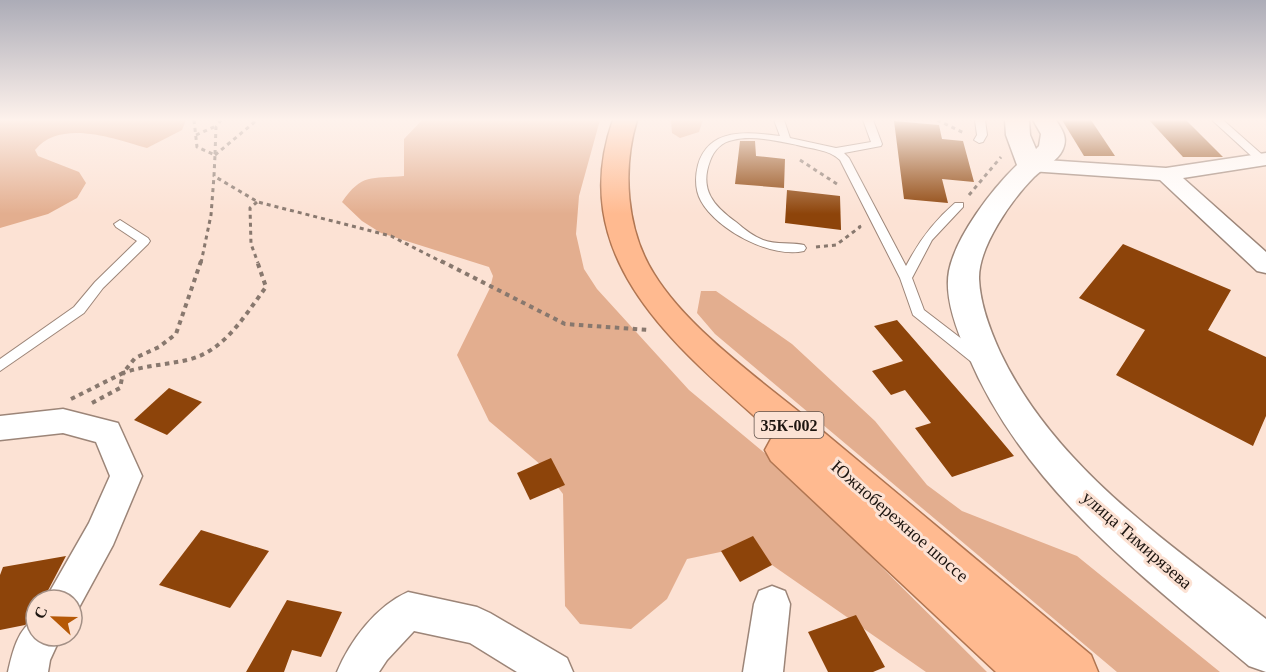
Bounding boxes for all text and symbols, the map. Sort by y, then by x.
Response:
road number: 35К-002 [754,412,824,438]
street label: Южнобережное шоссе [827,456,973,586]
street label: улица Тимирязева [1078,487,1196,593]
north arrow [24,588,84,648]
text: С [31,604,51,621]

